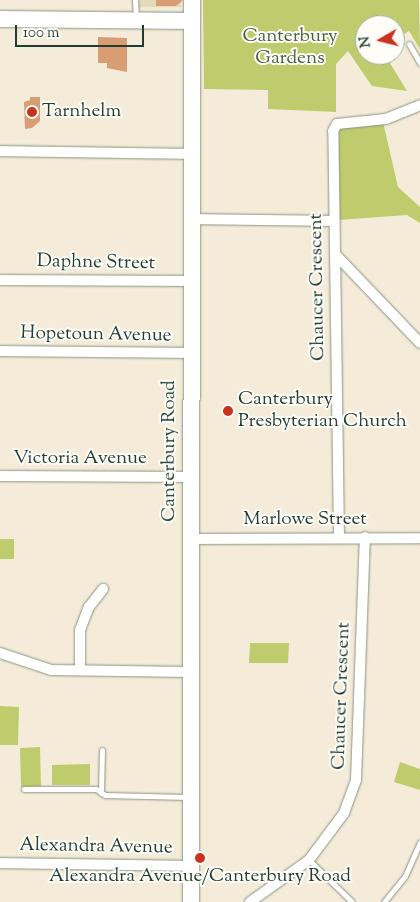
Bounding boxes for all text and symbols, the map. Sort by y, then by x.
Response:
scale bar [18,15,146,47]
north arrow [355,15,405,65]
text: 100 m [23,23,59,44]
park label: Canterbury Gardens [242,26,338,70]
text: N [355,35,377,49]
place label: Tarnhelm [42,101,121,123]
marker: Tarnhelm [26,106,38,118]
street label: Chaucer Crescent [305,213,331,361]
street label: Daphne Street [37,251,155,275]
street label: Hopetoun Avenue [20,322,172,348]
street label: Canterbury Road [159,380,181,522]
place label: Canterbury Presbyterian Church [238,389,407,433]
marker: Canterbury Presbyterian Church [222,405,234,417]
street label: Victoria Avenue [13,448,147,470]
street label: Marlowe Street [243,509,367,531]
street label: Chaucer Crescent [328,622,356,770]
street label: Alexandra Avenue [19,834,173,860]
marker: Alexandra Avenue/Canterbury Road [194,852,206,864]
place label: Alexandra Avenue/Canterbury Road [49,866,351,888]

